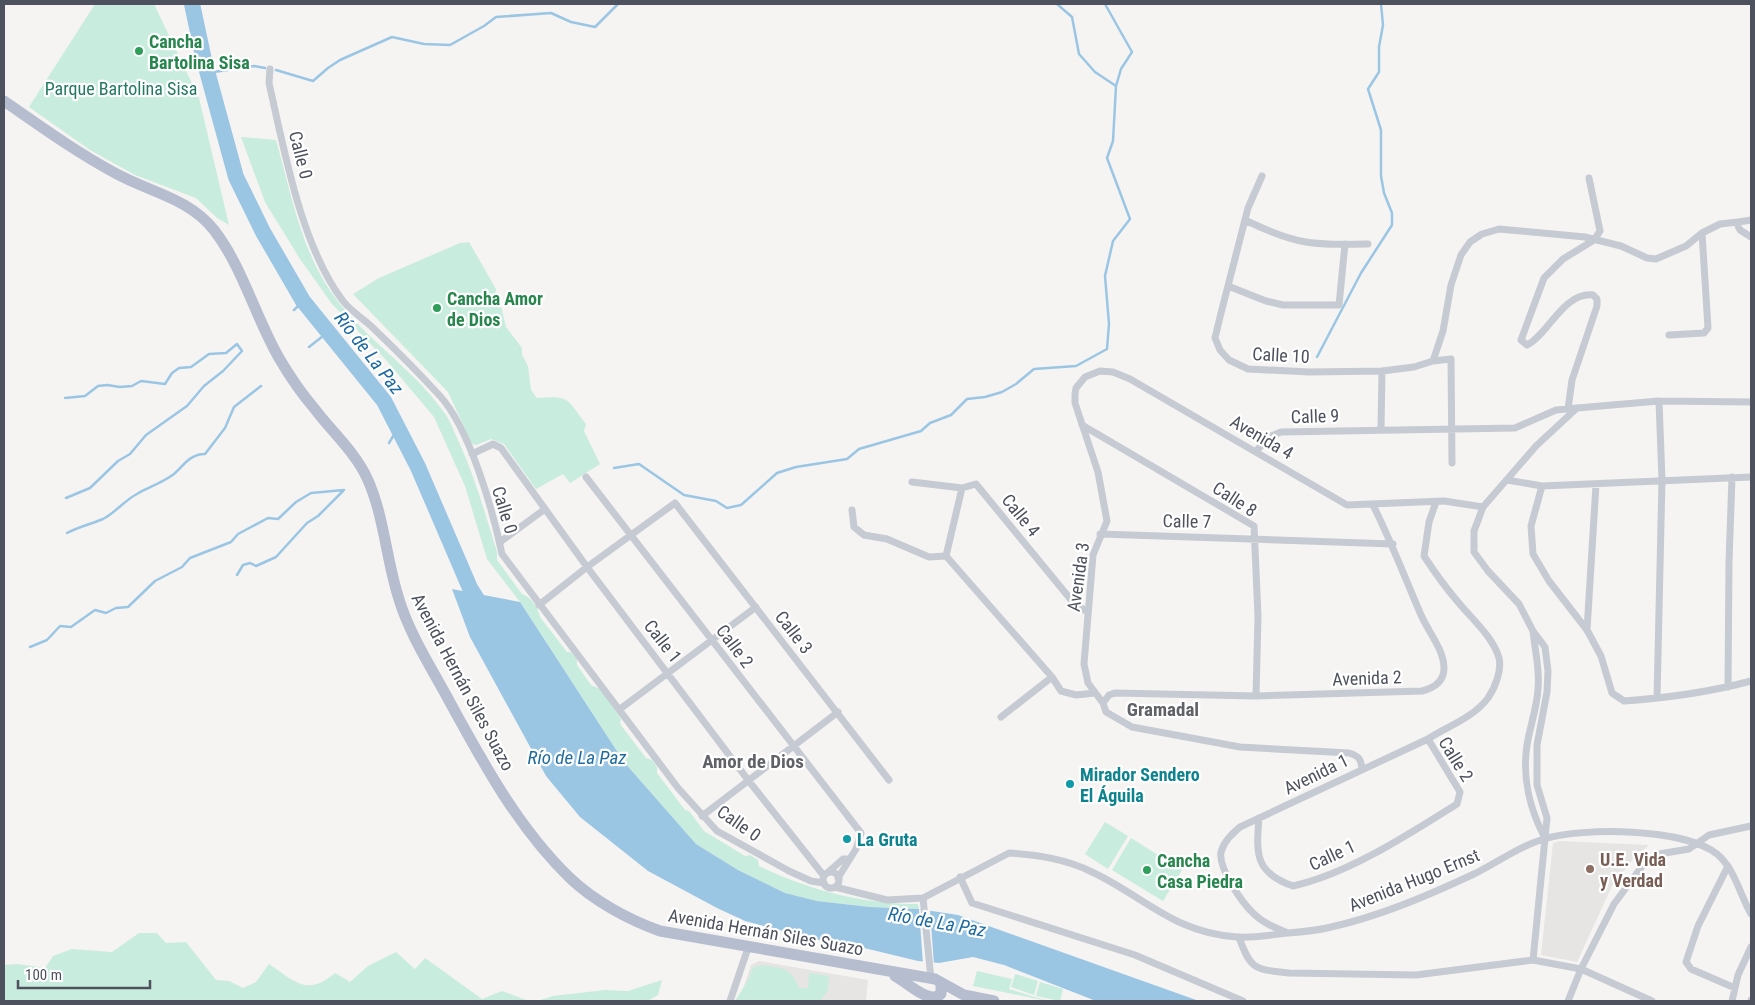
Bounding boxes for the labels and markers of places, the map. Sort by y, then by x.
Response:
place label: Cancha Bartolina Sisa [149,31,250,73]
marker: Cancha Bartolina Sisa [133,45,145,57]
place label: Cancha Amor de Dios [447,288,543,330]
marker: Cancha Amor de Dios [431,302,443,314]
place label: Mirador Sendero El Águila [1080,764,1200,806]
marker: Mirador Sendero El Águila [1064,778,1076,790]
place label: La Gruta [857,829,918,850]
marker: La Gruta [841,833,853,845]
place label: U.E. Vida y Verdad [1600,849,1666,891]
place label: Cancha Casa Piedra [1157,850,1243,892]
marker: U.E. Vida y Verdad [1584,863,1596,875]
marker: Cancha Casa Piedra [1141,864,1153,876]

